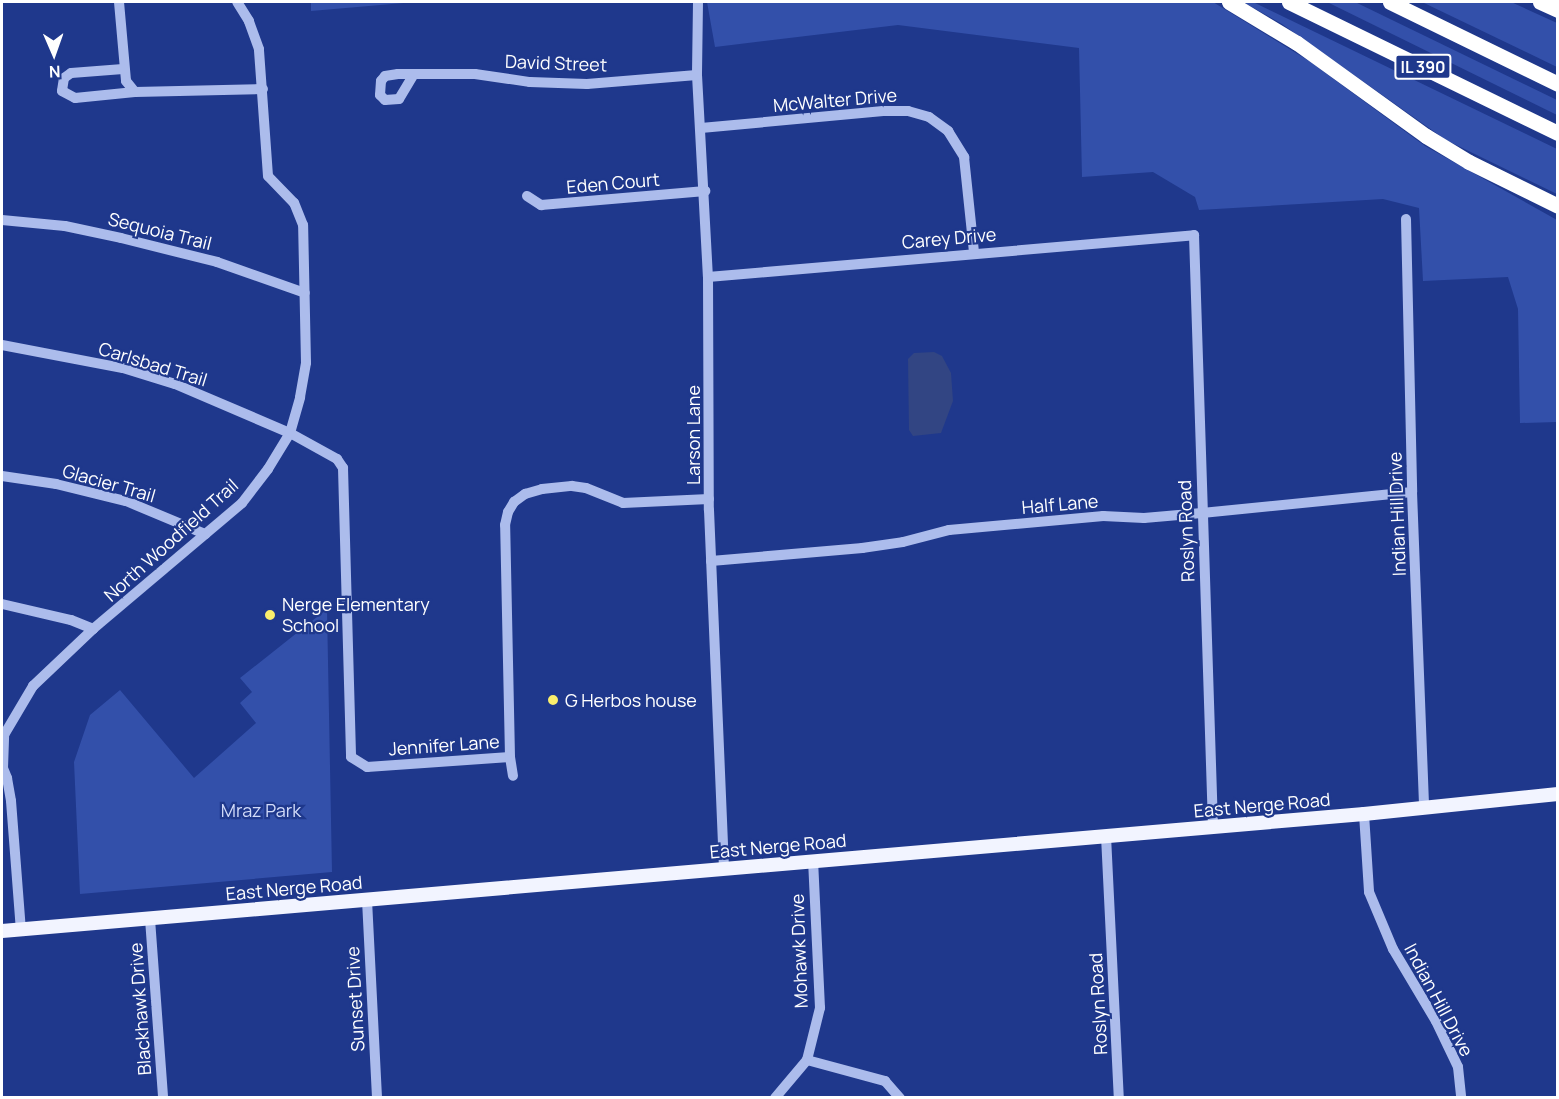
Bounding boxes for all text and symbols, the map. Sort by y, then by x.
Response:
north arrow [24,24,84,84]
street label: David Street [505,50,607,76]
road number: IL 390 [1393,54,1453,80]
text: N [48,61,61,83]
street label: McWalter Drive [772,84,898,116]
street label: Eden Court [566,168,660,198]
street label: Sequoia Trail [106,208,214,254]
street label: Carey Drive [901,223,997,253]
street label: Carlsbad Trail [96,337,210,391]
street label: Larson Lane [682,385,704,485]
street label: Indian Hill Drive [1384,451,1410,577]
street label: Glacier Trail [60,459,158,507]
street label: North Woodfield Trail [100,474,242,606]
street label: Roslyn Road [1173,480,1199,582]
street label: Half Lane [1021,490,1099,518]
place label: Nerge Elementary School [282,594,430,636]
marker: Nerge Elementary School [263,608,277,622]
place label: G Herbos house [565,689,697,711]
marker: G Herbos house [546,693,560,707]
street label: Jennifer Lane [388,730,500,760]
street label: East Nerge Road [1193,788,1331,822]
park label: Mraz Park [221,799,301,821]
street label: East Nerge Road [709,829,847,863]
street label: East Nerge Road [225,871,363,905]
street label: Mohawk Drive [786,893,812,1009]
street label: Indian Hill Drive [1400,940,1478,1060]
street label: Blackhawk Drive [125,942,155,1076]
street label: Sunset Drive [341,946,369,1052]
street label: Roslyn Road [1085,953,1111,1055]

